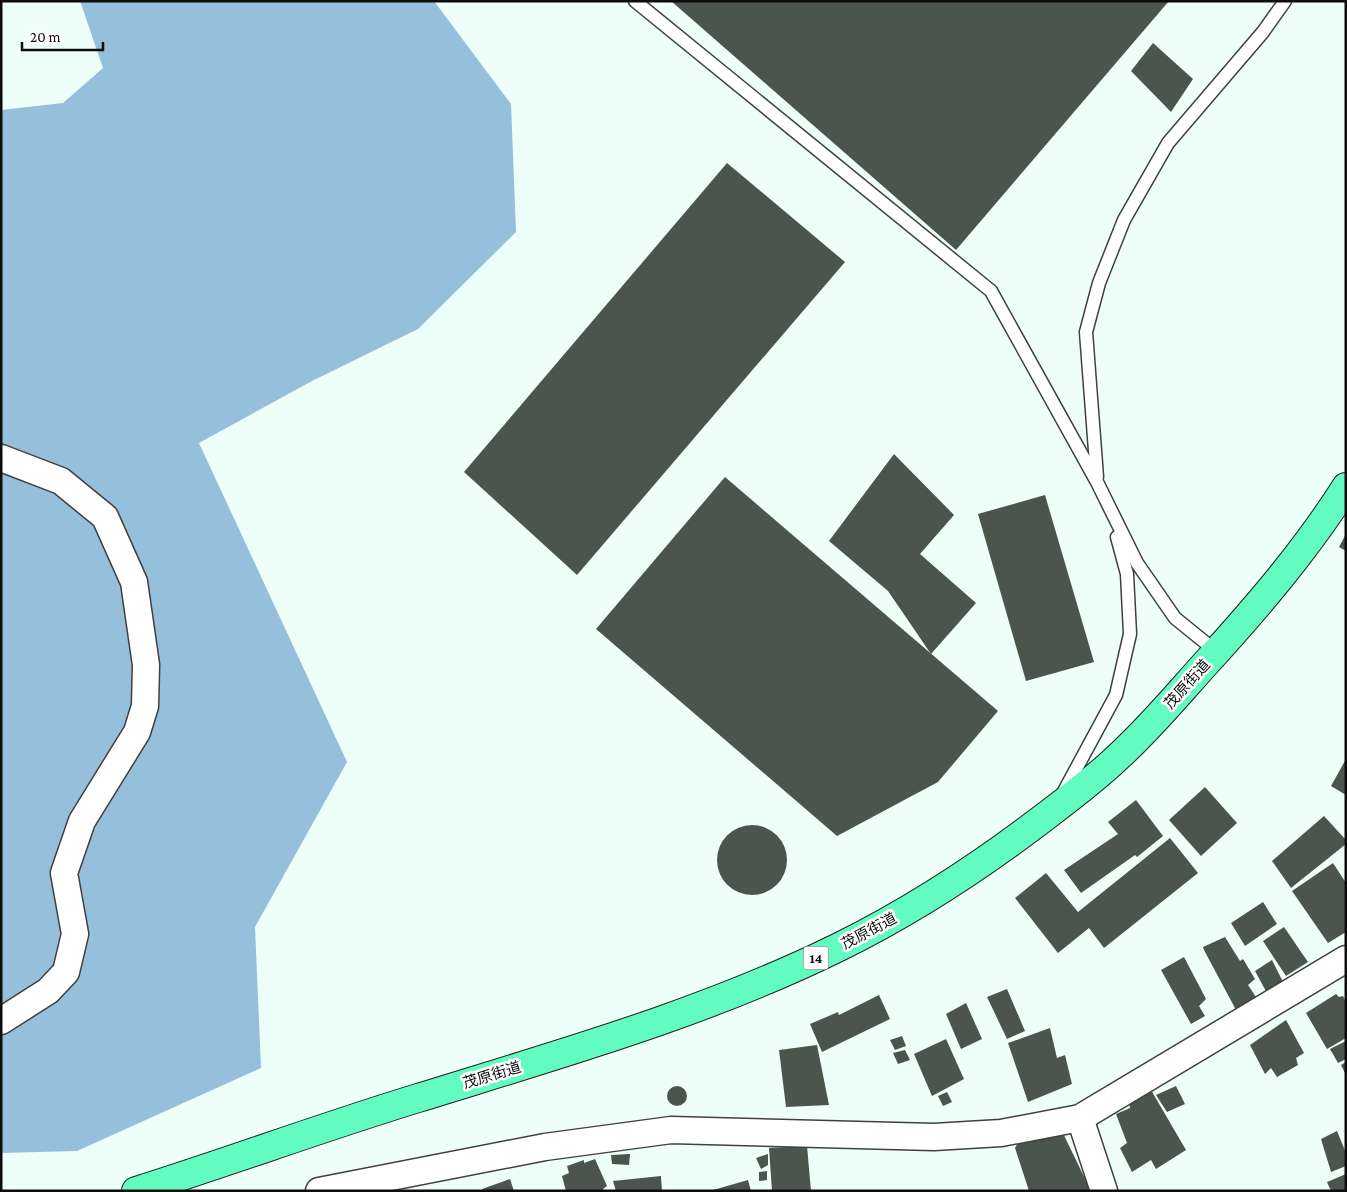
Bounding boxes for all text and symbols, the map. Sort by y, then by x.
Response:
scale bar [22,20,104,52]
text: 20 m [30,29,61,45]
street label: 茂原街道 [1161,656,1213,712]
street label: 茂原街道 [839,910,899,952]
road number: 14 [804,946,828,970]
street label: 茂原街道 [461,1059,523,1091]

